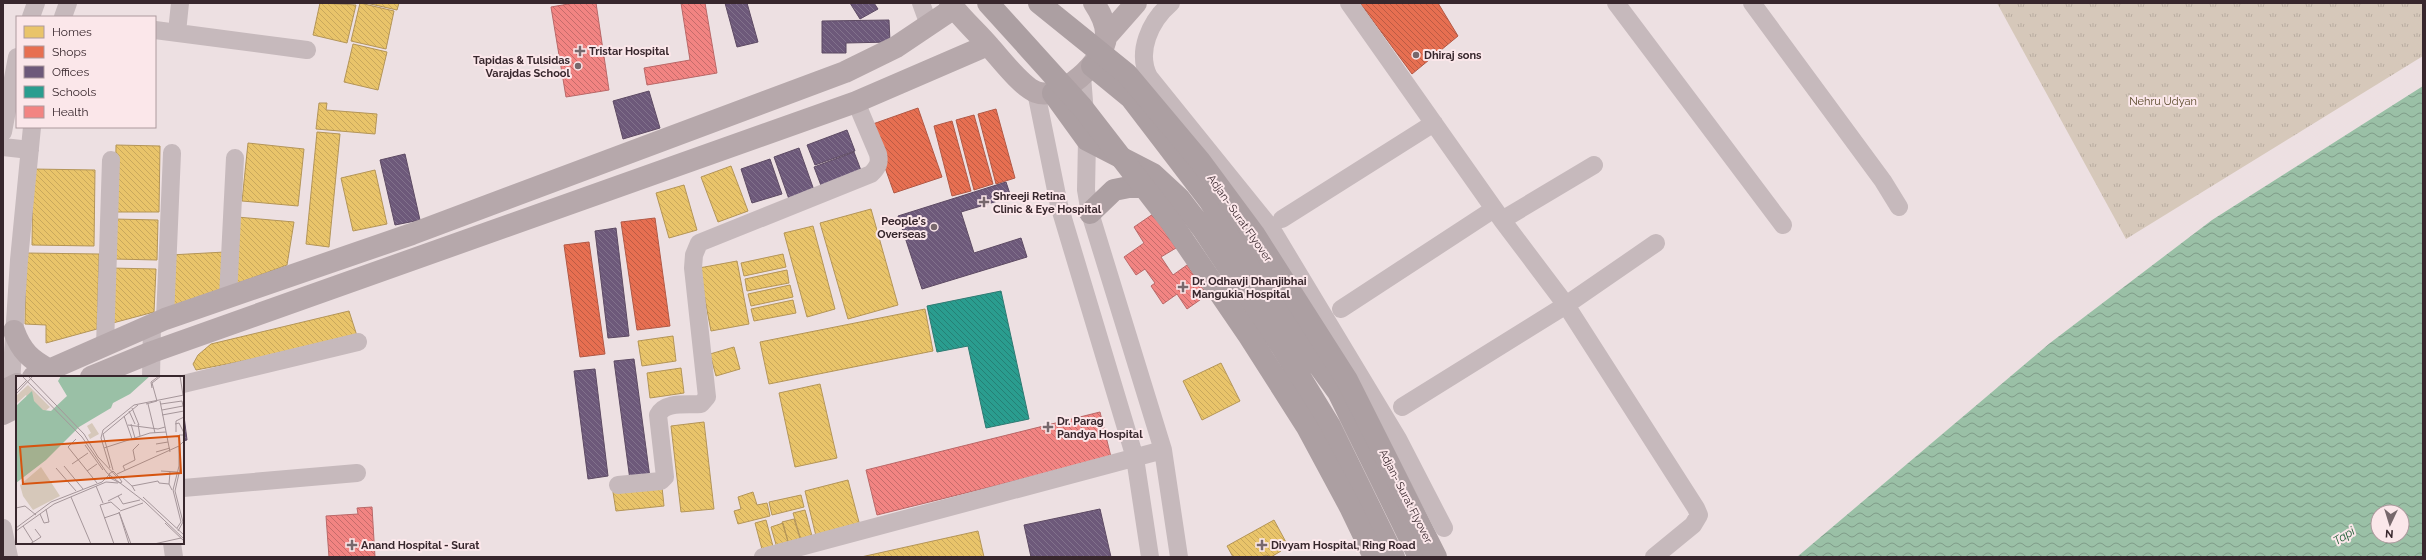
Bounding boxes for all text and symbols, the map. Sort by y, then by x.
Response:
legend [16,16,156,128]
text: Homes [52,25,92,39]
text: Shops [52,45,87,59]
marker: Tristar Hospital [574,45,586,57]
place label: Tristar Hospital [589,45,669,58]
place label: Dhiraj sons [1424,49,1482,62]
marker: Dhiraj sons [1411,50,1421,60]
place label: Tapidas & Tulsidas Varajdas School [473,54,571,80]
marker: Tapidas & Tulsidas Varajdas School [573,61,583,71]
text: Offices [52,65,89,79]
text: Schools [52,85,96,99]
park label: Nehru Udyan [2129,95,2197,108]
text: Health [52,105,89,119]
street label: Adjan- Surat Flyover [1205,172,1275,264]
place label: Shreeji Retina Clinic & Eye Hospital [993,190,1102,216]
marker: Shreeji Retina Clinic & Eye Hospital [978,196,990,208]
place label: People's Overseas [877,215,927,241]
marker: People's Overseas [929,222,939,232]
place label: Dr. Odhavji Dhanjibhai Mangukia Hospital [1192,275,1307,301]
marker: Dr. Odhavji Dhanjibhai Mangukia Hospital [1177,281,1189,293]
inset map [16,376,184,544]
place label: Dr. Parag Pandya Hospital [1057,415,1143,441]
marker: Dr. Parag Pandya Hospital [1042,421,1054,433]
street label: Adjan- Surat Flyover [1376,447,1435,545]
north arrow [2370,504,2410,544]
water label: Tapi [2331,524,2358,548]
text: N [2385,527,2394,540]
marker: Anand Hospital - Surat [346,539,358,551]
place label: Anand Hospital - Surat [361,539,480,552]
marker: Divyam Hospital, Ring Road [1256,539,1268,551]
place label: Divyam Hospital, Ring Road [1271,539,1416,552]

